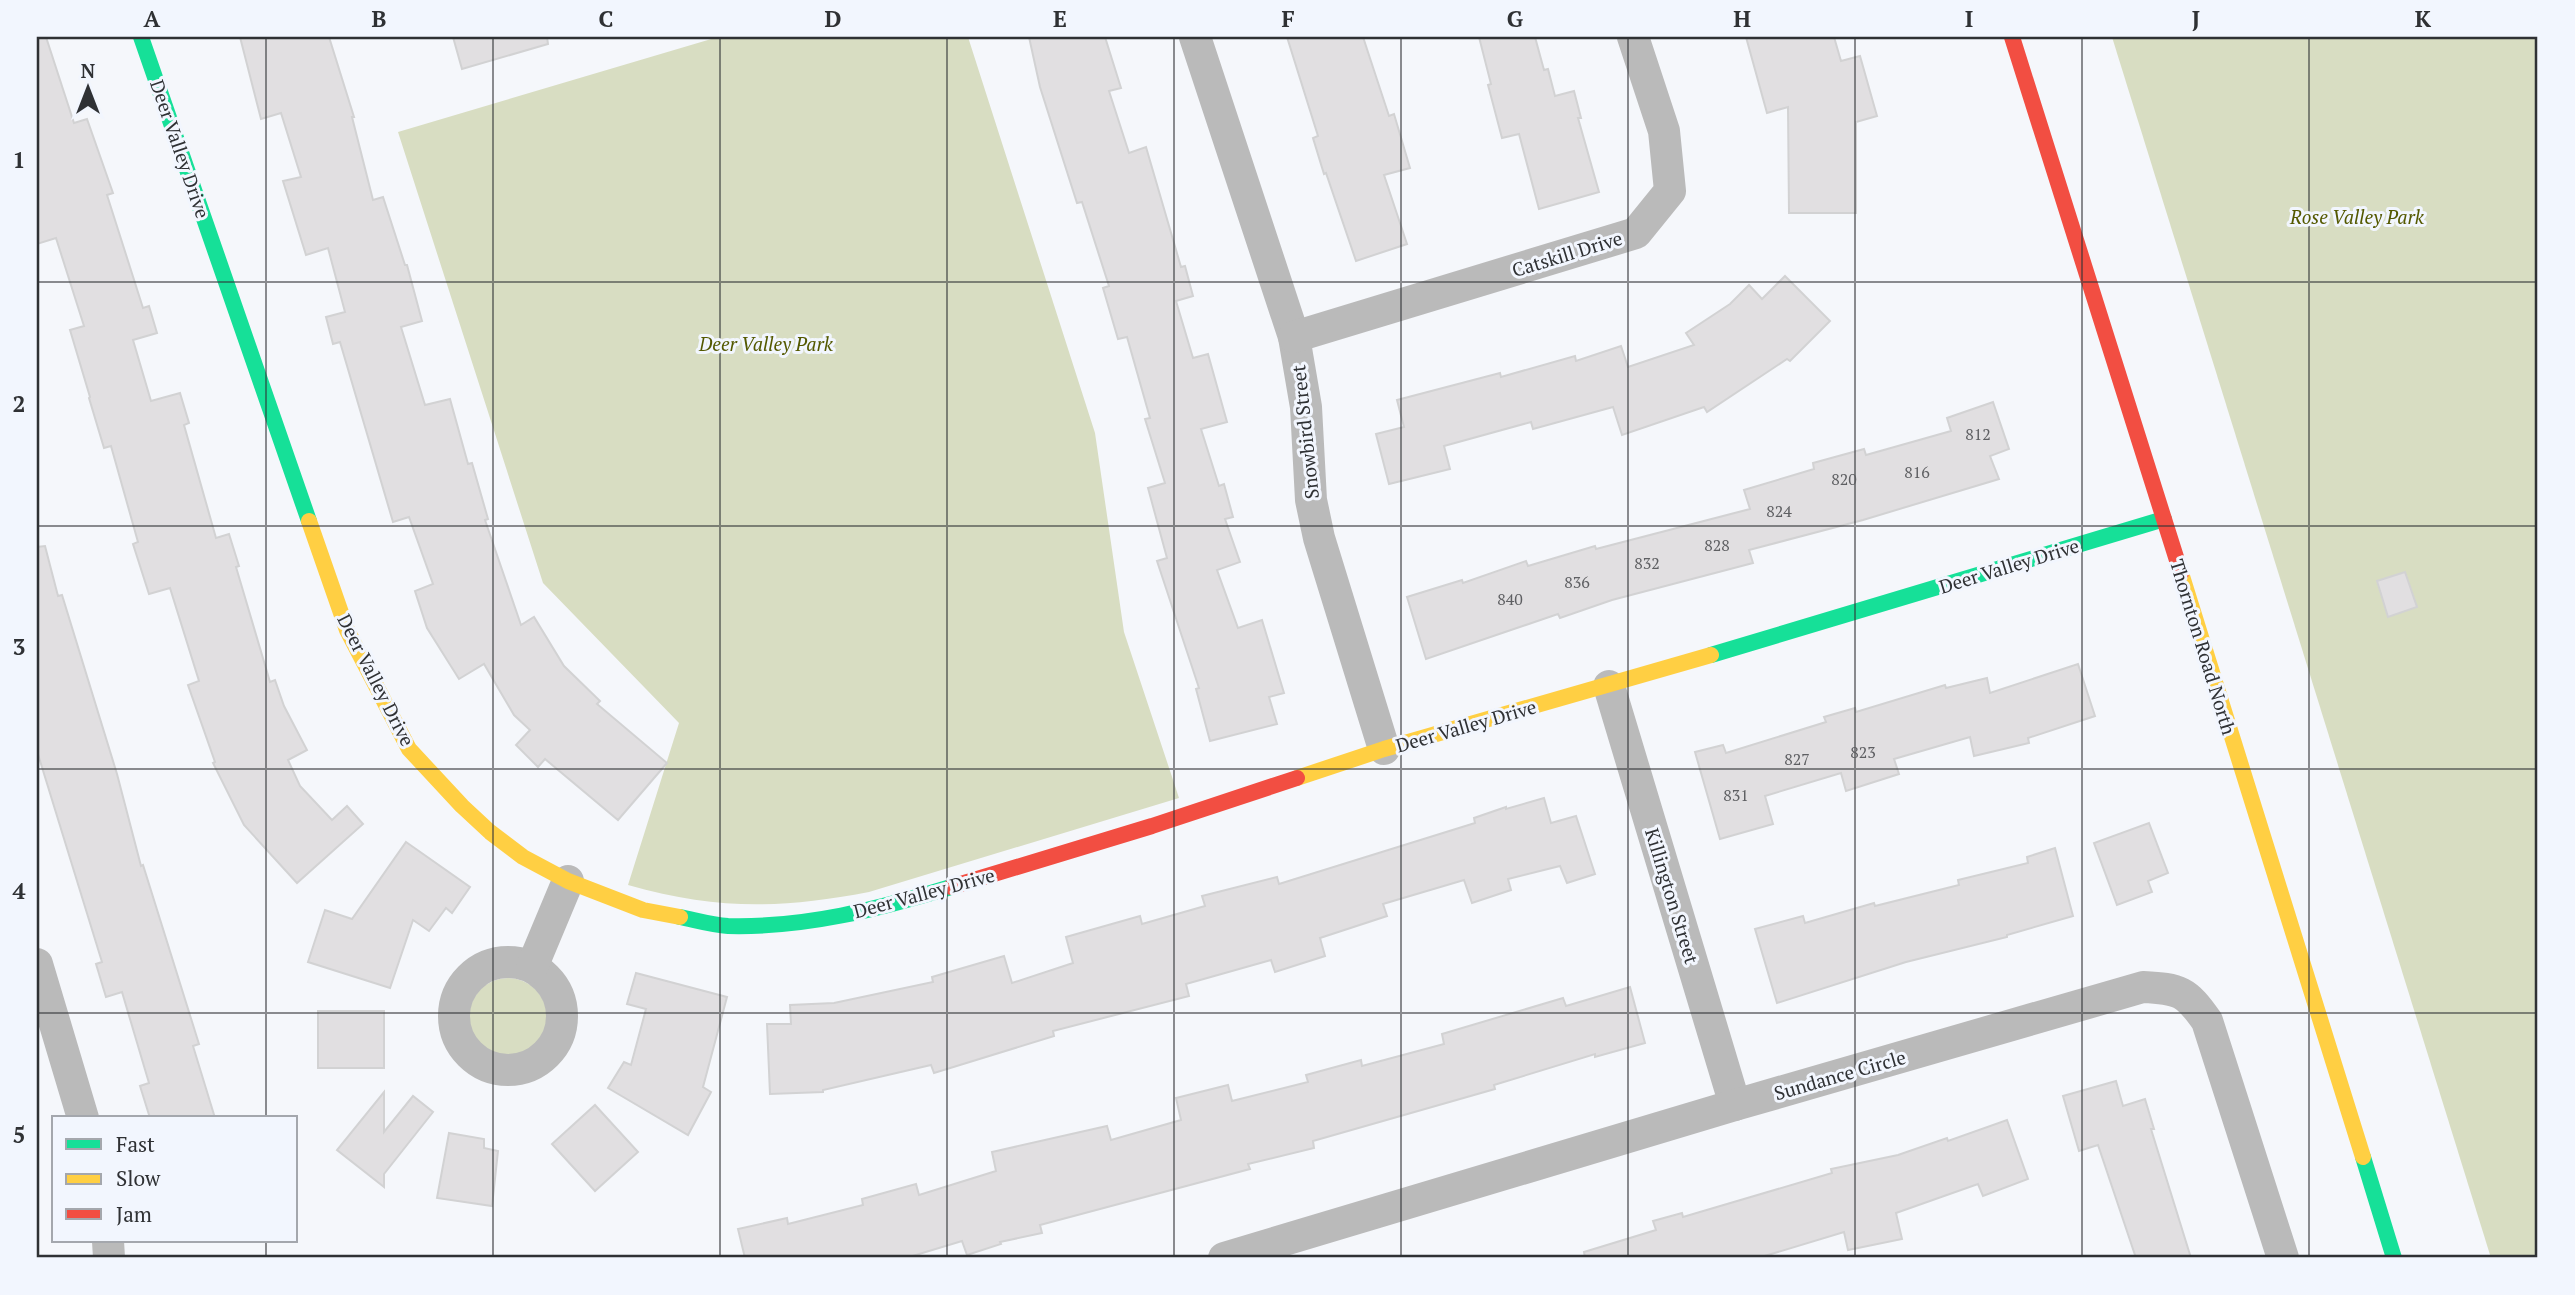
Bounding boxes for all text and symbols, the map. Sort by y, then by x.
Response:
text: A [144,3,161,34]
text: B [372,3,387,34]
text: C [599,3,614,34]
text: D [825,3,842,34]
text: E [1053,3,1067,34]
text: F [1281,3,1295,34]
text: G [1507,3,1524,34]
text: H [1733,3,1751,34]
text: I [1965,3,1973,34]
text: J [2192,3,2200,34]
text: K [2415,3,2432,34]
north arrow [52,52,122,122]
text: N [81,58,96,83]
street label: Deer Valley Drive [145,76,216,222]
text: 1 [13,144,26,175]
park label: Rose Valley Park [2289,204,2425,229]
street label: Catskill Drive [1509,225,1625,282]
park label: Deer Valley Park [698,331,834,356]
street label: Snowbird Street [1285,364,1324,500]
text: 2 [13,388,26,419]
house number: 812 [1965,423,1991,445]
house number: 816 [1904,461,1930,483]
house number: 820 [1831,468,1857,490]
house number: 824 [1766,500,1792,522]
street label: Deer Valley Drive [1936,532,2082,599]
house number: 828 [1704,534,1730,556]
house number: 832 [1634,552,1660,574]
street label: Thornton Road North [2165,556,2242,738]
house number: 836 [1564,571,1590,593]
house number: 840 [1497,588,1523,610]
street label: Deer Valley Drive [332,609,421,750]
text: 3 [13,631,26,662]
street label: Deer Valley Drive [1393,693,1539,758]
house number: 823 [1850,741,1876,763]
house number: 827 [1784,748,1810,770]
house number: 831 [1723,784,1749,806]
street label: Killington Street [1640,825,1705,967]
street label: Deer Valley Drive [851,862,997,923]
text: 4 [13,875,26,906]
street label: Sundance Circle [1771,1044,1909,1105]
legend [52,1116,298,1242]
text: 5 [13,1119,26,1150]
text: Fast [116,1130,155,1158]
text: Slow [116,1164,161,1192]
text: Jam [116,1200,152,1228]

